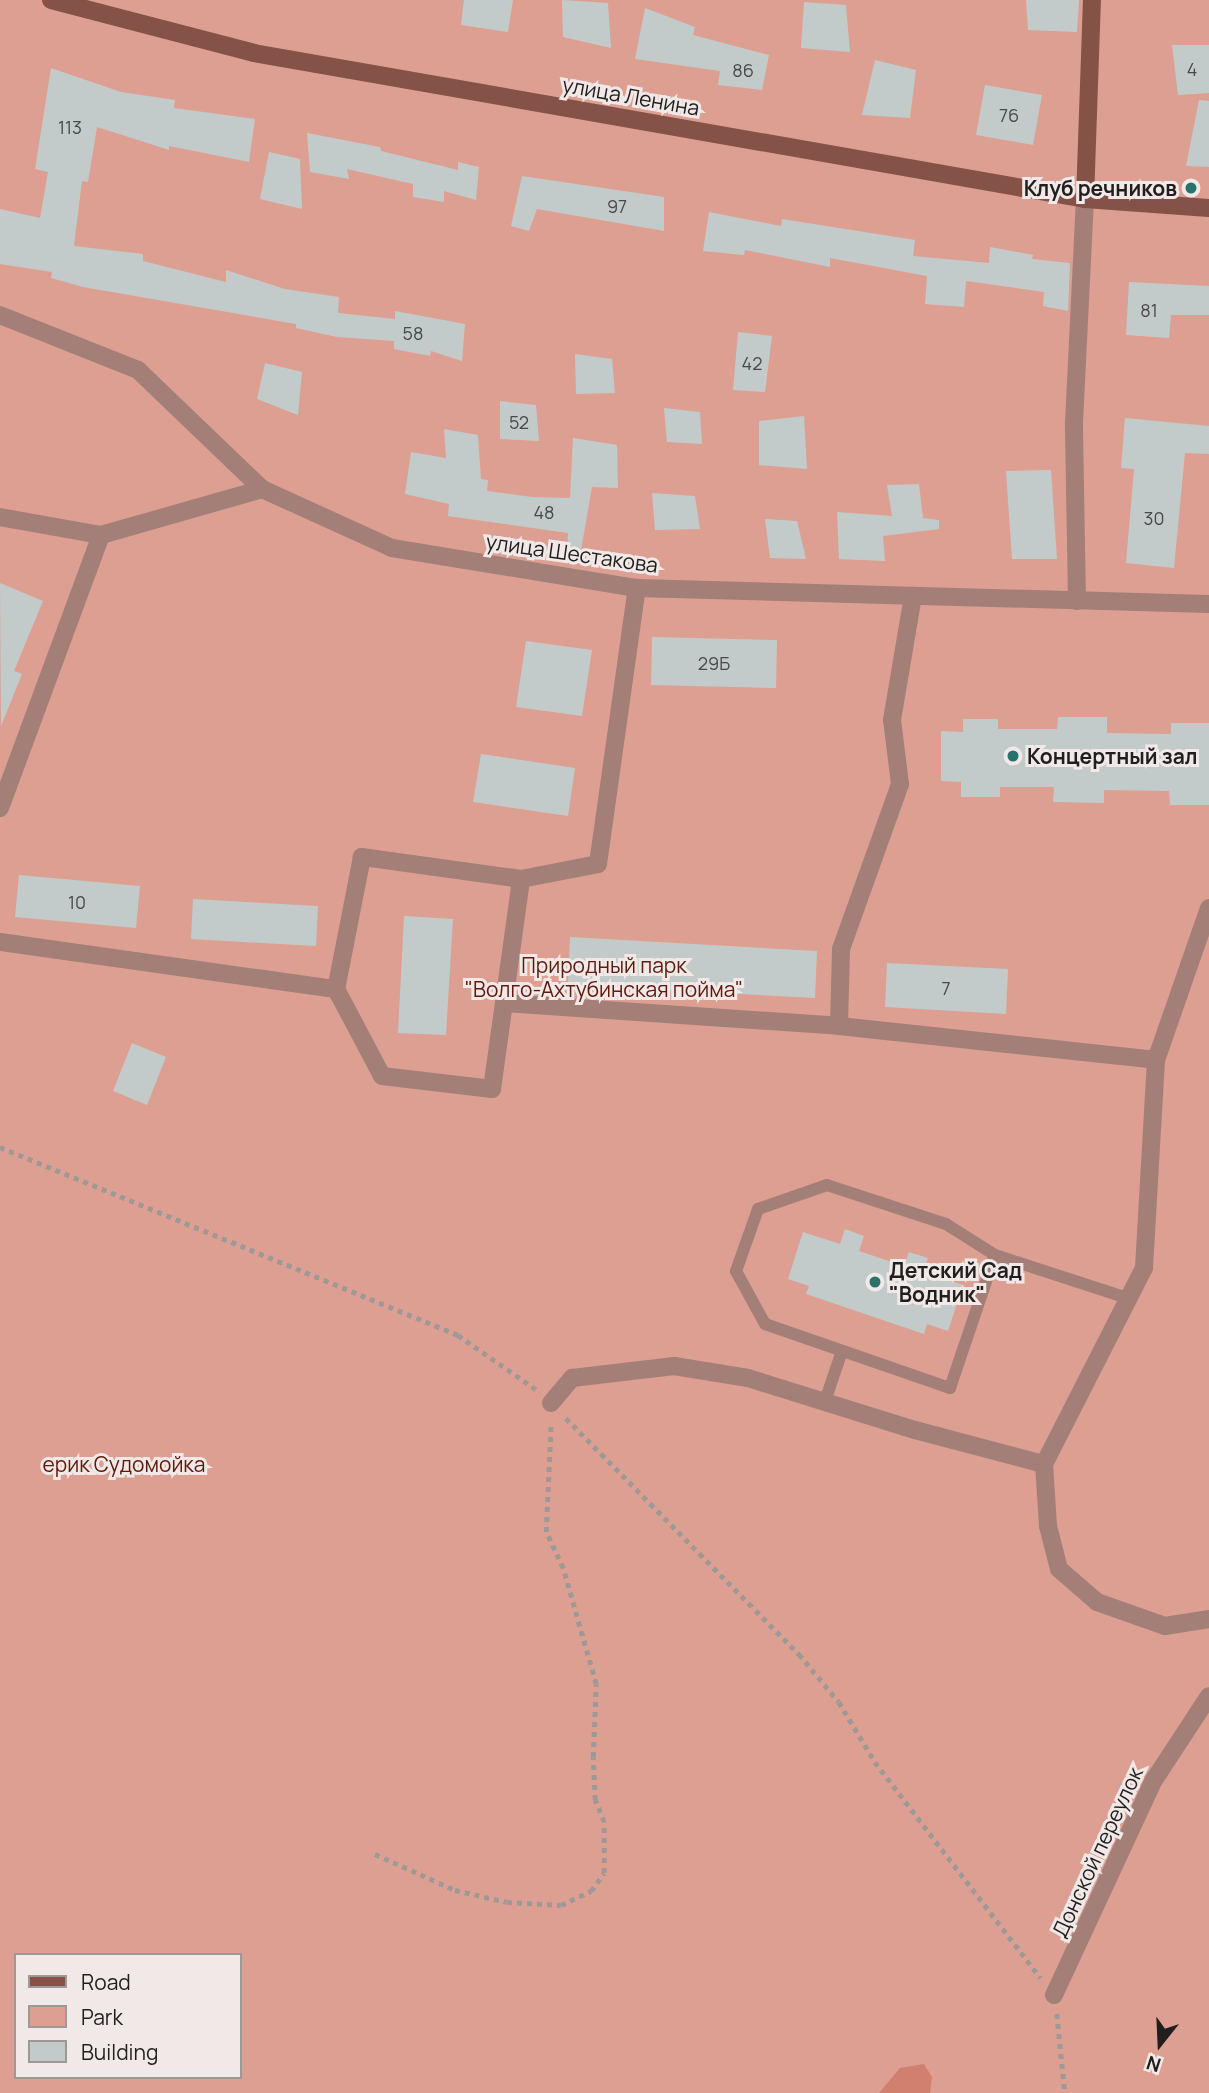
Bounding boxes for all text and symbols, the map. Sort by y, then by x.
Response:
house number: 4 [1187,58,1197,80]
house number: 86 [732,59,754,81]
street label: улица Ленина [560,72,702,120]
house number: 76 [999,104,1019,126]
house number: 113 [58,116,82,138]
place label: Клуб речников [1024,175,1177,201]
marker: Клуб речников [1183,180,1199,196]
house number: 97 [607,195,627,217]
house number: 81 [1140,299,1158,321]
house number: 58 [403,322,423,344]
house number: 42 [742,352,762,374]
house number: 52 [509,411,529,433]
house number: 48 [533,501,555,523]
house number: 30 [1144,507,1164,529]
street label: улица Шестакова [484,528,660,578]
house number: 29Б [698,652,730,674]
place label: Концертный зал [1027,743,1198,769]
marker: Концертный зал [1005,748,1021,764]
house number: 10 [68,891,86,913]
park label: Природный парк "Волго-Ахтубинская пойма" [465,952,743,1002]
house number: 7 [941,977,951,999]
place label: Детский Сад "Водник" [889,1257,1022,1307]
marker: Детский Сад "Водник" [867,1274,883,1290]
park label: ерик Судомойка [43,1451,205,1477]
street label: Донской переулок [1046,1763,1148,1941]
legend [14,1953,242,2079]
text: Road [81,1968,131,1996]
text: Park [81,2003,123,2031]
north arrow [1125,2009,1195,2079]
text: Building [81,2038,158,2066]
text: N [1143,2049,1164,2078]

